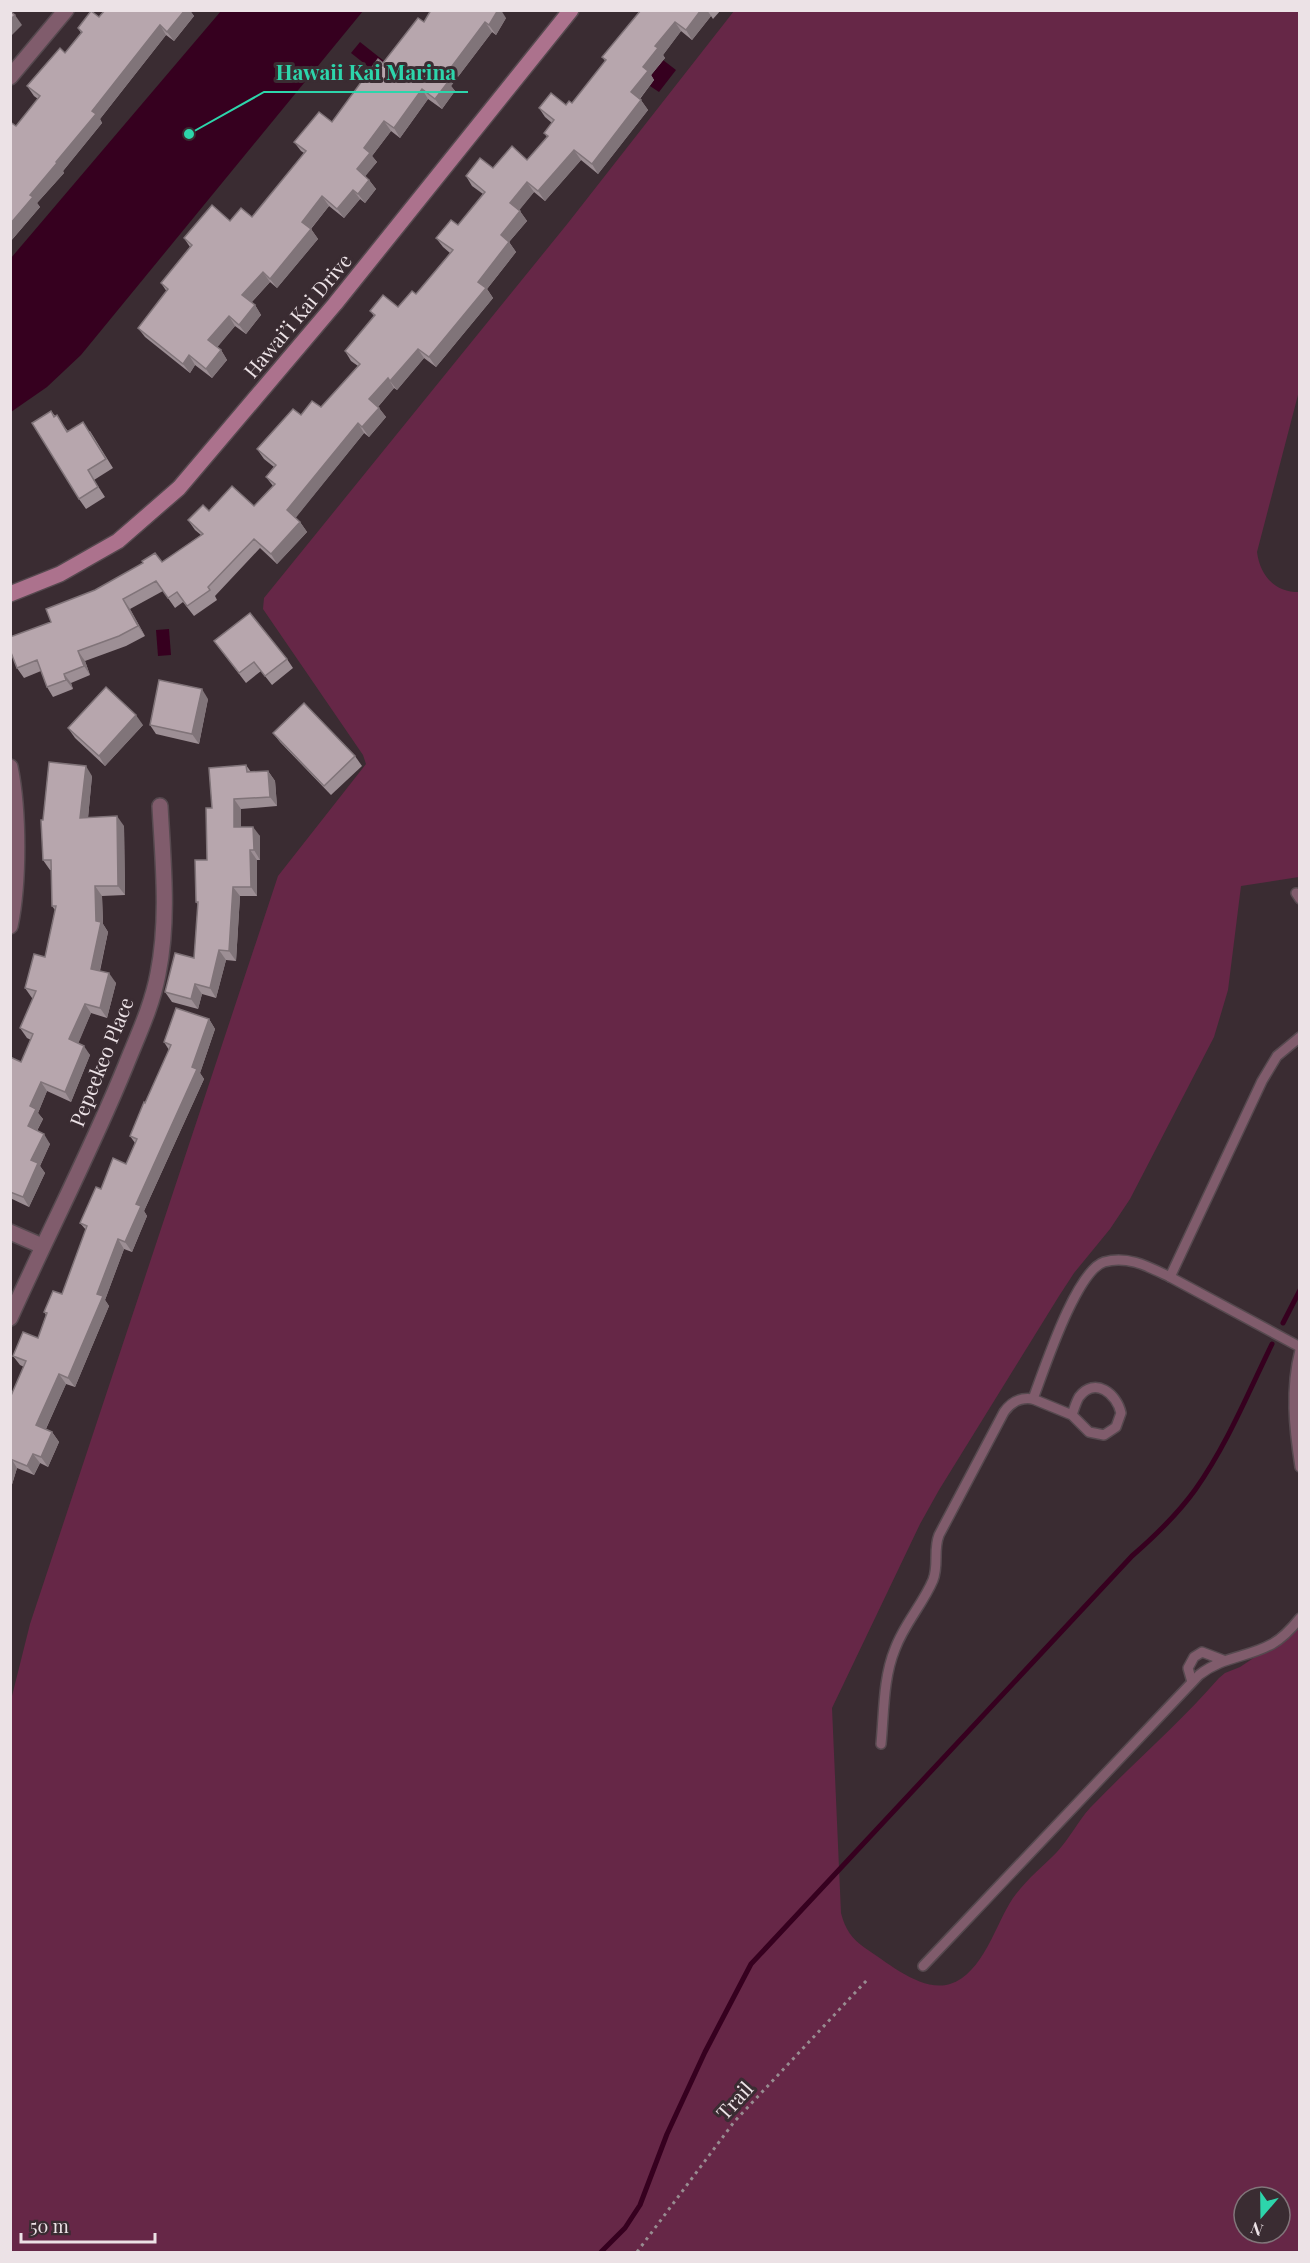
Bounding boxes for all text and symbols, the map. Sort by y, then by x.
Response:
callout: Hawaii Kai Marina [264,53,468,92]
text: Hawaii Kai Marina [276,57,456,85]
street label: Hawai’i Kai Drive [237,247,357,383]
street label: Pepeekeo Place [62,993,139,1130]
street label: Trail [710,2075,758,2125]
north arrow [1232,2185,1292,2245]
scale bar [21,2206,154,2244]
text: 50 m [30,2214,69,2238]
text: N [1247,2218,1266,2241]

